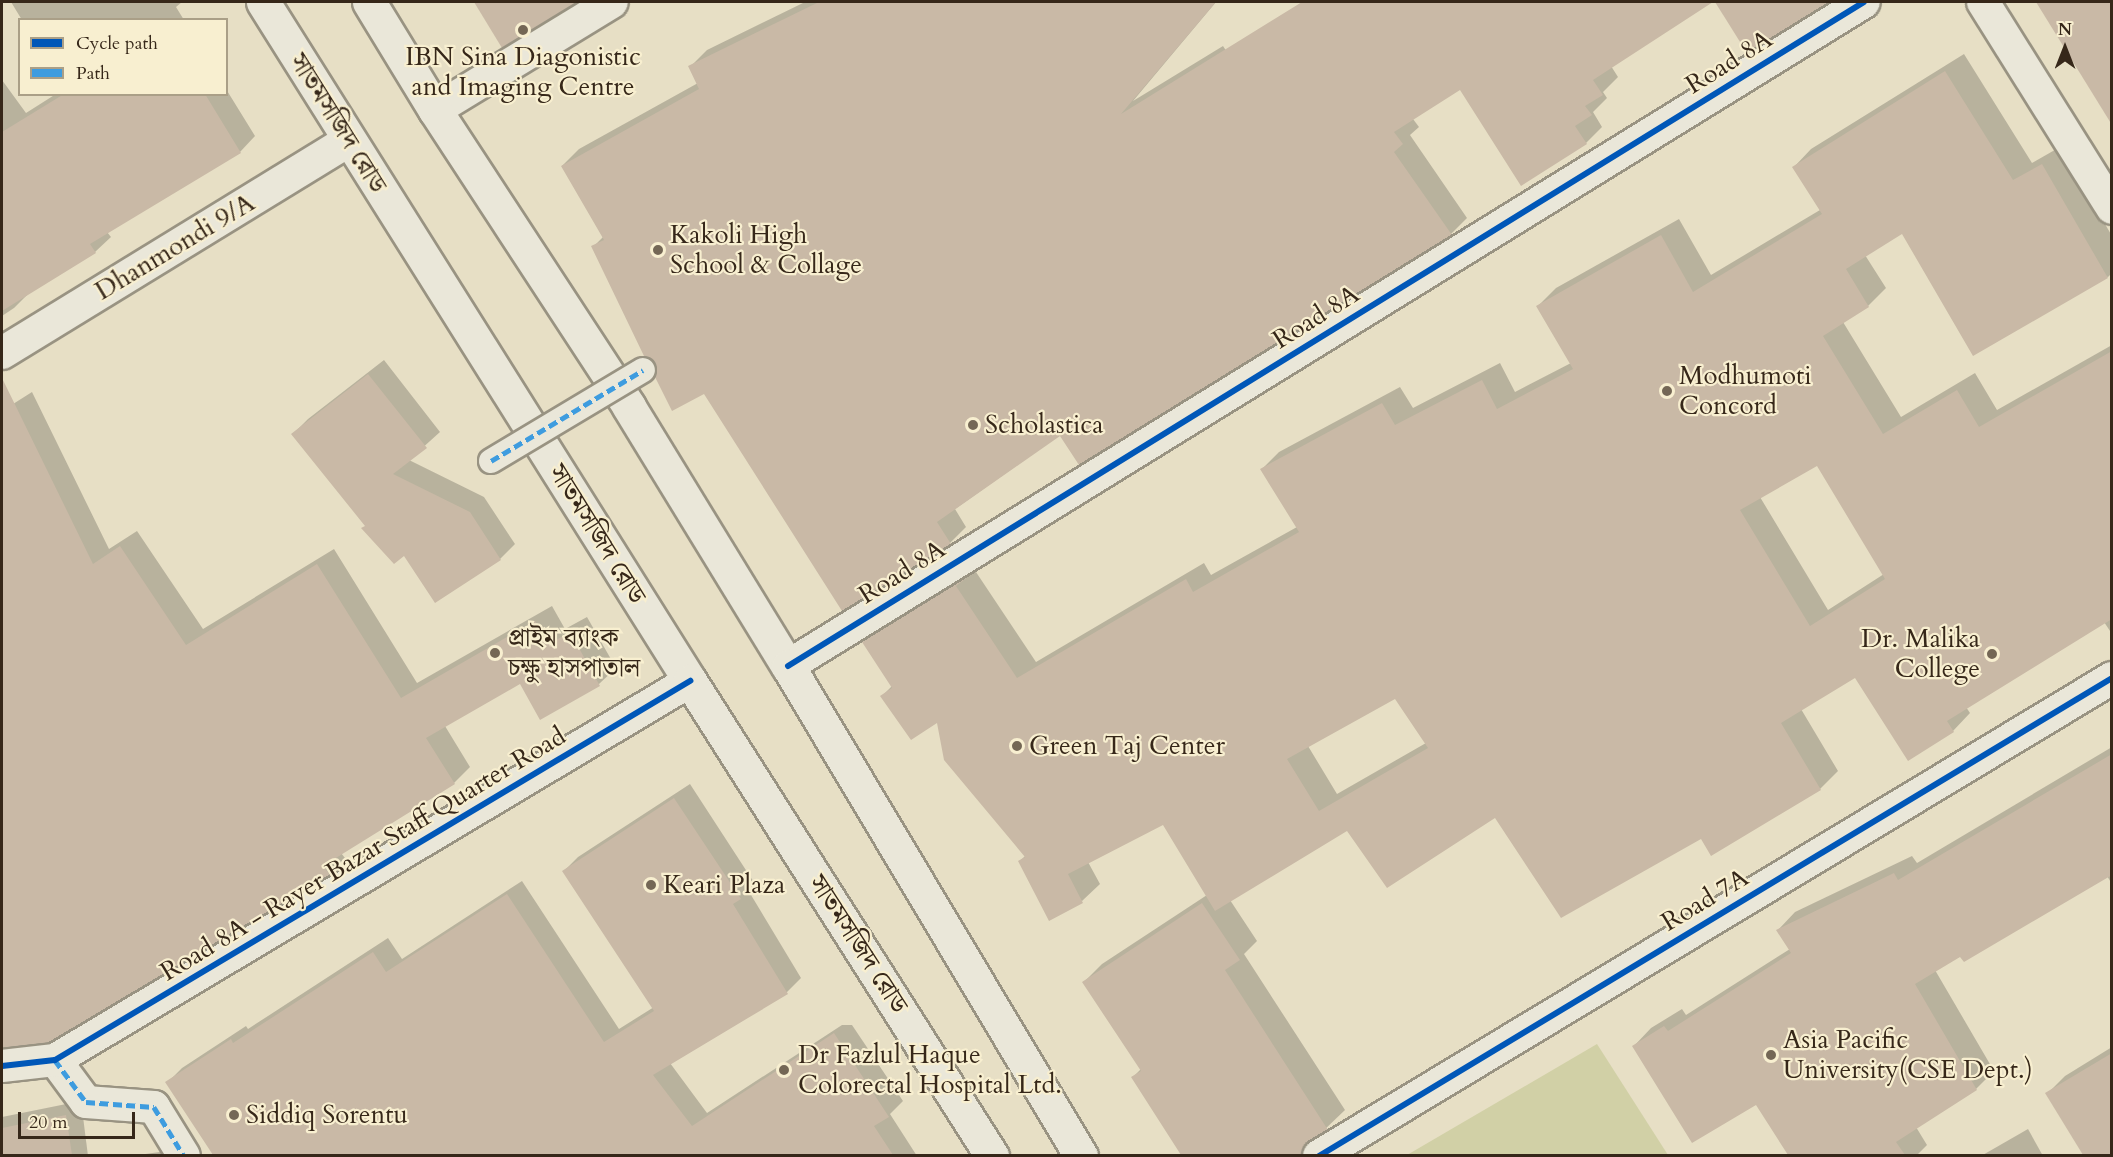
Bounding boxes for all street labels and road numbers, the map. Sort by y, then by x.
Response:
street label: Road 8A [1680,23,1778,101]
street label: সাতমসজিদ রোড [283,48,393,198]
street label: Dhanmondi 9/A [90,187,260,307]
street label: Road 8A [1267,278,1365,356]
street label: সাতমসজিদ রোড [542,459,652,609]
street label: Road 8A [853,533,951,611]
street label: Road 8A - Rayer Bazar Staff Quarter Road [155,720,571,988]
street label: Road 7A [1656,862,1754,938]
street label: সাতমসজিদ রোড [802,869,914,1019]

